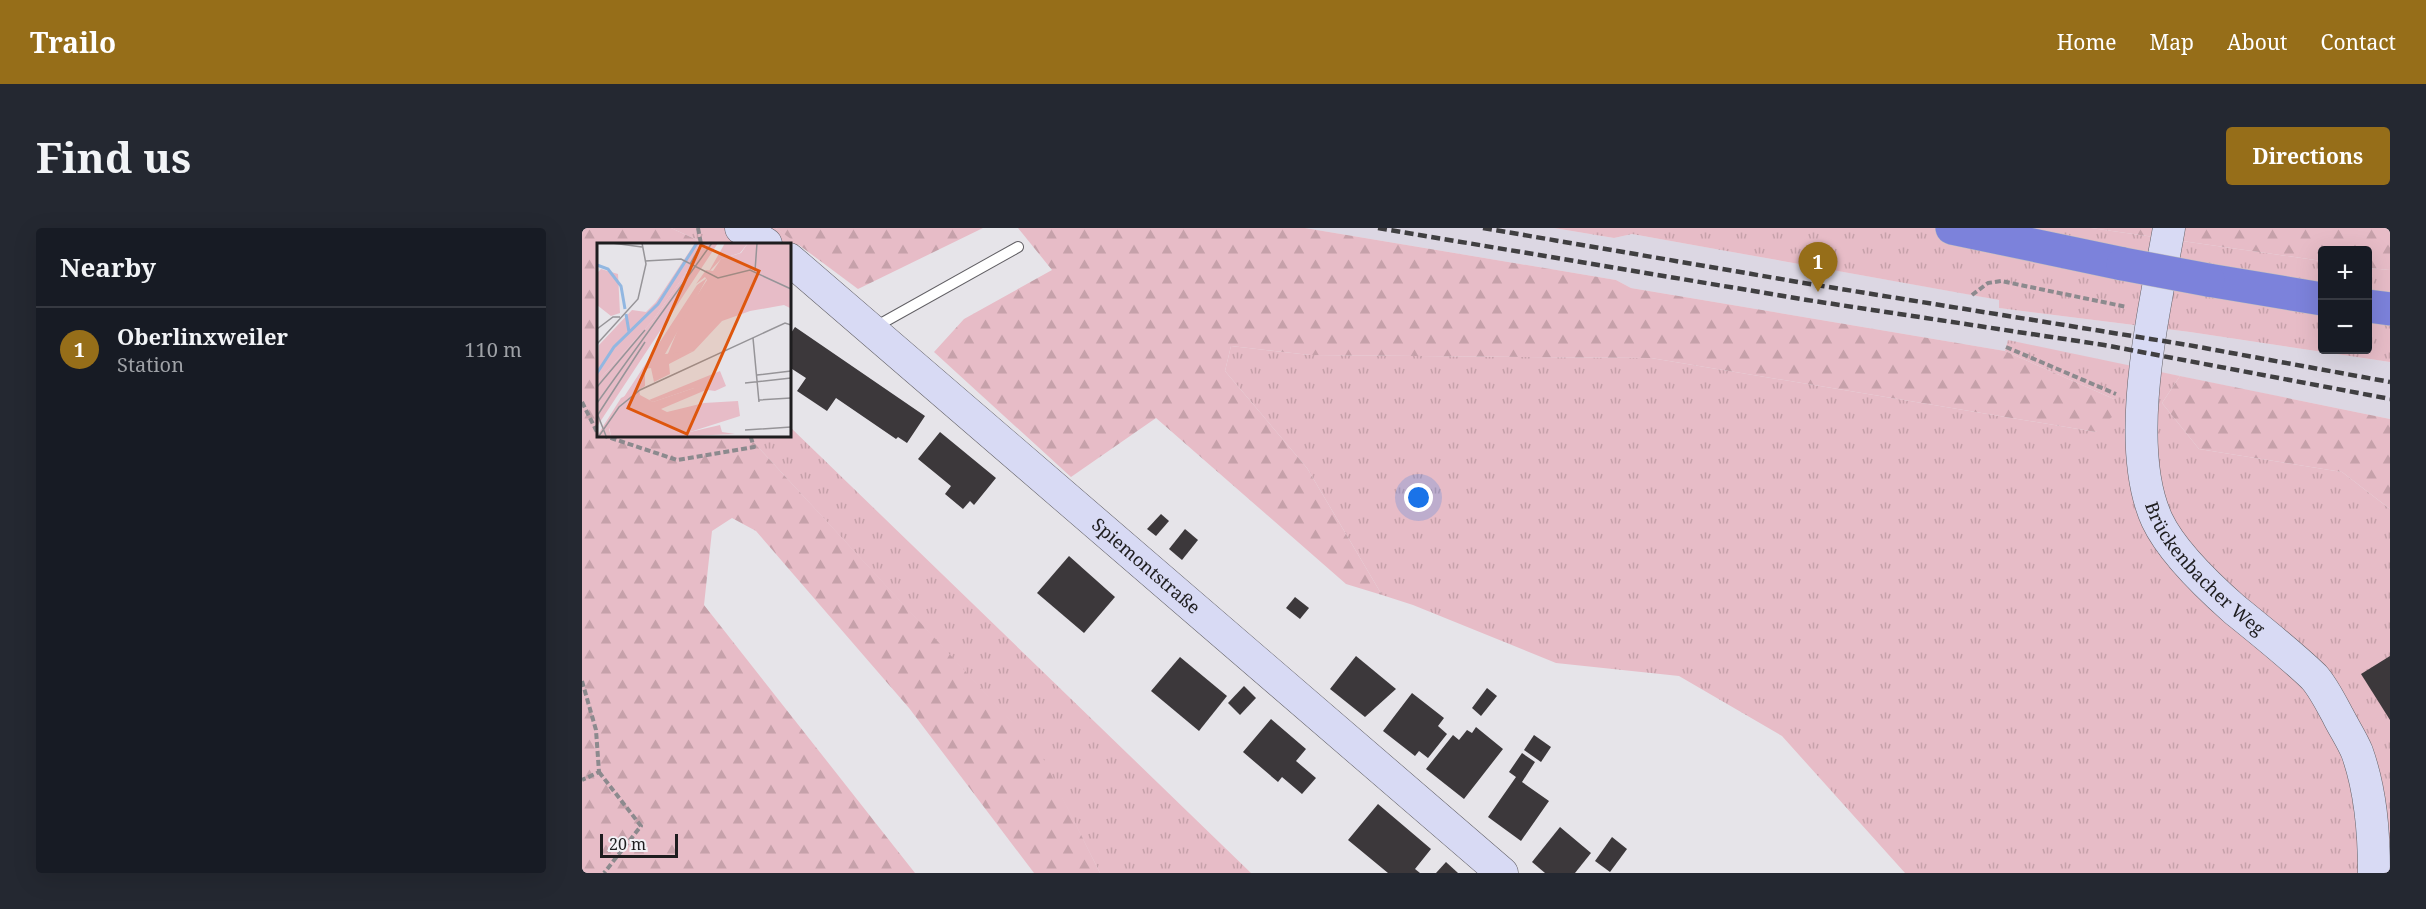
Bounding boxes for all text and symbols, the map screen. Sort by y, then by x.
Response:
text: Trailo [30,23,116,61]
text: Home [2057,28,2117,56]
text: Map [2150,28,2194,56]
text: About [2227,28,2288,56]
text: Contact [2321,28,2396,56]
button: Directions [2226,127,2390,185]
text: Find us [36,128,191,185]
pin: 1 [1798,242,1838,292]
inset map [597,243,790,436]
map controls [2318,246,2372,354]
button: + [2318,246,2372,300]
text: Nearby [60,249,156,285]
button: − [2318,300,2372,354]
text: Oberlinxweiler [117,321,288,351]
text: 1 [74,336,85,363]
text: 110 m [464,336,522,363]
text: Station [117,351,184,378]
your location [1404,483,1433,512]
street label: Brückenbacher Weg [2140,498,2271,641]
street label: Spiemontstraße [1087,512,1206,619]
scale bar [600,831,678,858]
text: 20 m [609,833,646,855]

